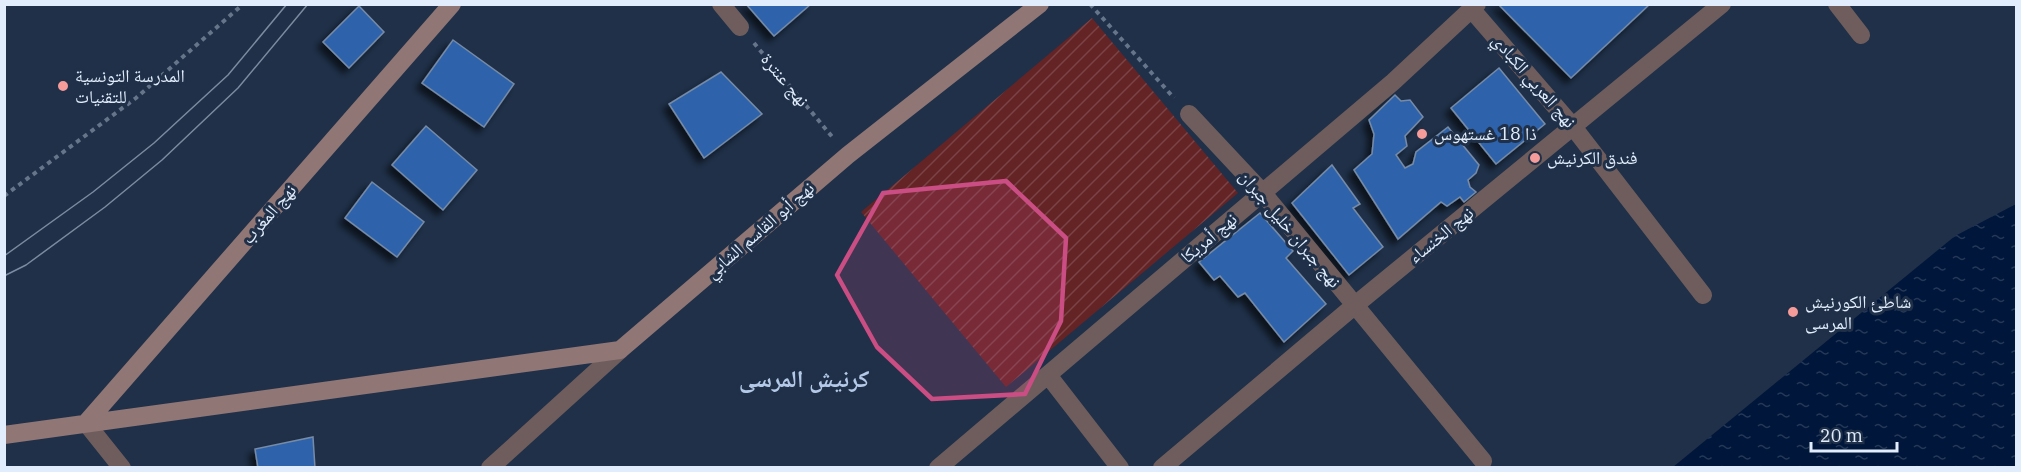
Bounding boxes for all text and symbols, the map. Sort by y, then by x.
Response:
street label: نهج العربي الكبادي [1485,29,1581,135]
street label: نهج عنترة [755,48,815,112]
place label: المدرسة التونسية للتقنيات [75,64,185,108]
marker: المدرسة التونسية للتقنيات [56,79,70,93]
place label: ذا 18 غستهوس [1434,122,1537,145]
marker: ذا 18 غستهوس [1415,127,1429,141]
place label: فندق الكرنيش [1547,146,1638,169]
marker: فندق الكرنيش [1528,151,1542,165]
street label: نهج جبران خليل جبران [1234,165,1346,293]
street label: نهج أبو القاسم الشابي [700,176,821,286]
street label: نهج المغرب [236,179,302,249]
street label: نهج الخنساء [1403,201,1479,269]
street label: نهج أمريكا [1176,207,1242,269]
place label: شاطئ الكورنيش المرسى [1805,290,1911,334]
marker: شاطئ الكورنيش المرسى [1786,305,1800,319]
district label: كرنيش المرسى [739,362,870,394]
scale bar [1811,415,1896,453]
text: 20 m [1820,424,1863,447]

